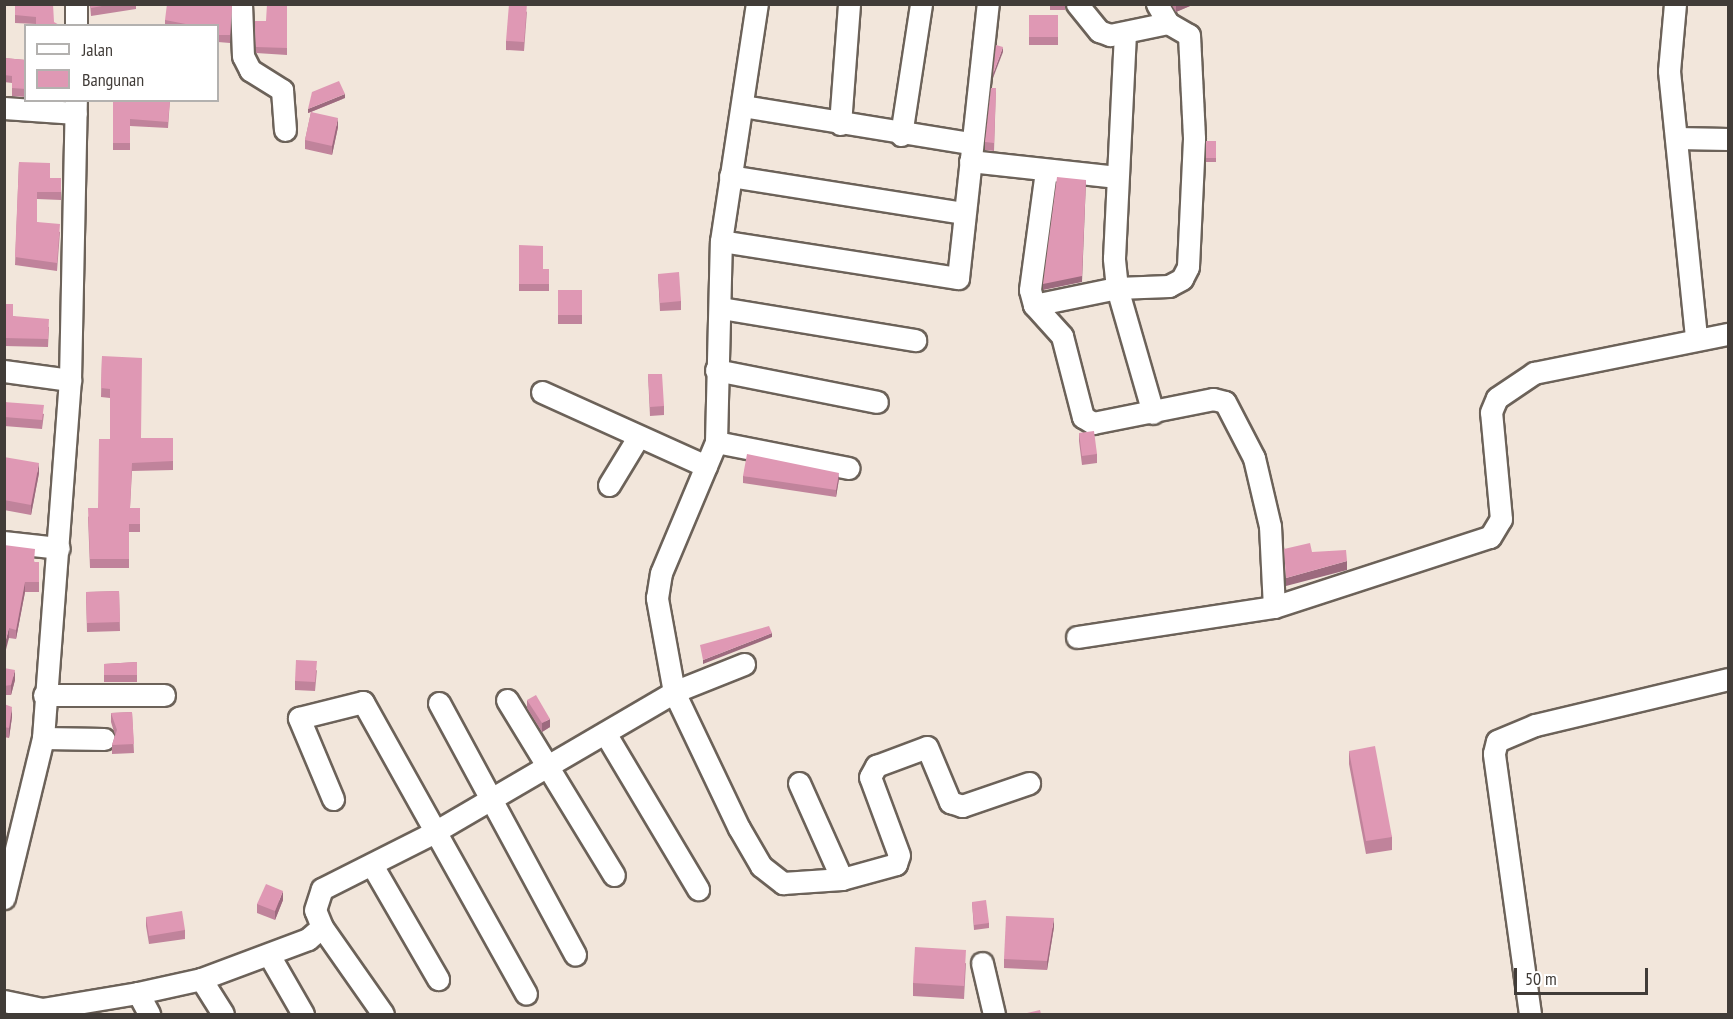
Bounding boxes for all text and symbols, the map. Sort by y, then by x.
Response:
legend [24,24,219,102]
text: Jalan [82,38,113,61]
text: Bangunan [82,68,144,91]
scale bar [1517,956,1650,994]
text: 50 m [1525,967,1557,990]

